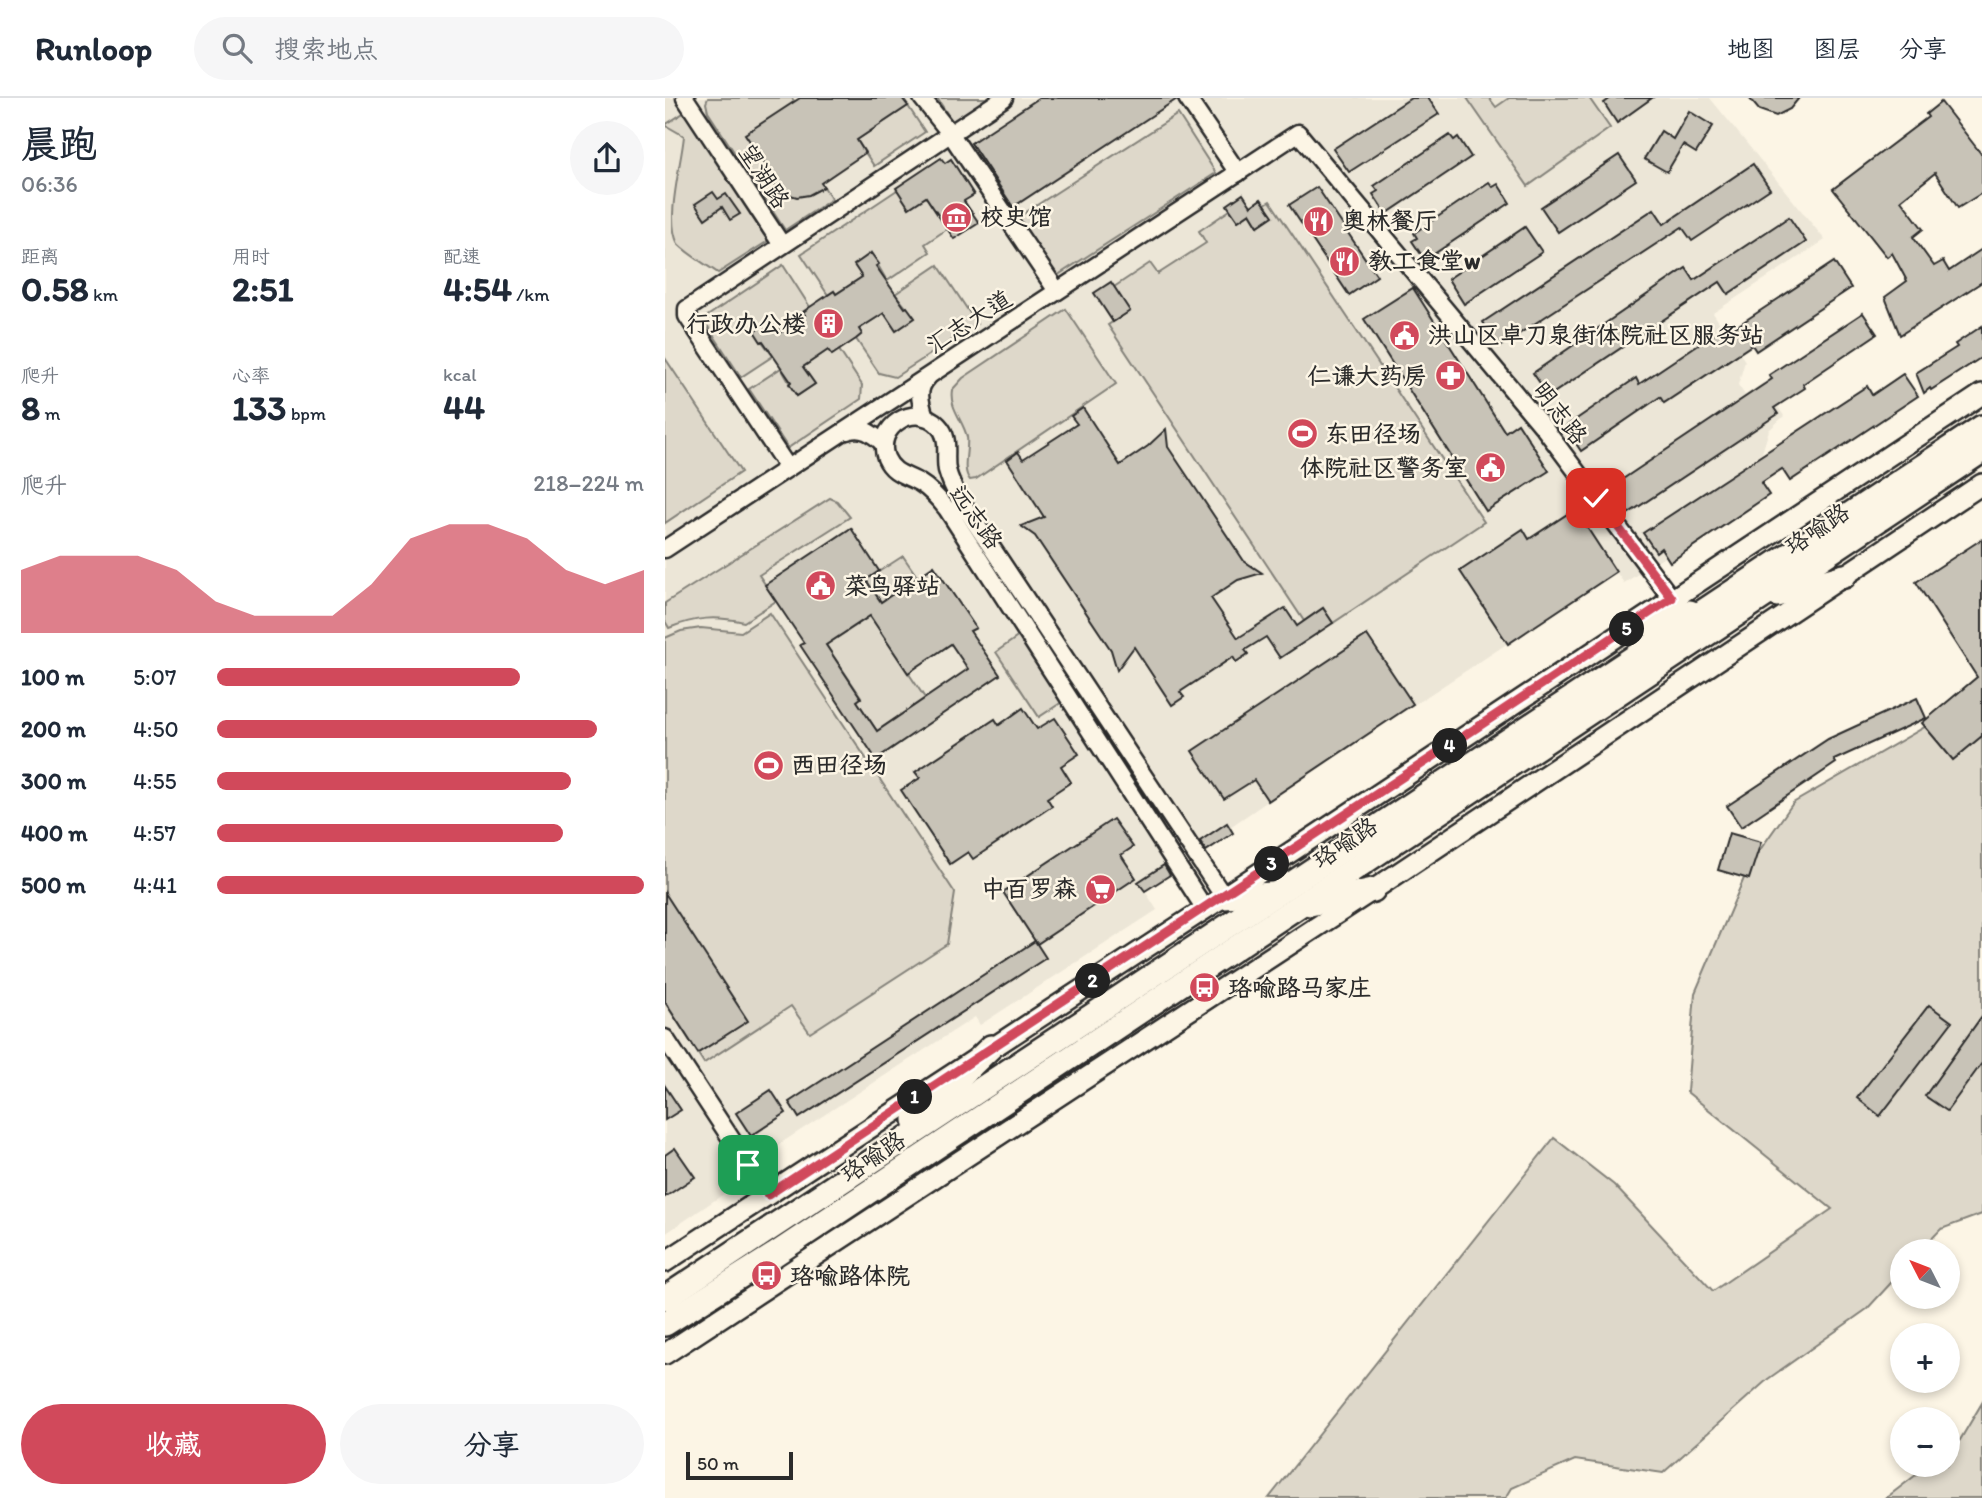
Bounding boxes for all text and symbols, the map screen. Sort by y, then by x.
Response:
search box [194,17,684,80]
text: Runloop [35,29,152,68]
icon: search [218,29,256,67]
text: 搜索地点 [274,33,378,65]
text: 地图 [1727,34,1775,63]
text: 图层 [1813,34,1861,63]
text: 分享 [1899,34,1947,63]
text: 晨跑 [21,121,97,167]
button: share [570,121,644,195]
street label: 望湖路 [733,138,796,214]
text: 06:36 [21,170,78,198]
museum icon: 校史馆 [940,200,974,234]
place label: 校史馆 [980,202,1052,231]
restaurant icon: 奥林餐厅 [1302,204,1336,238]
place label: 奥林餐厅 [1342,206,1438,235]
restaurant icon: 教工食堂w [1328,244,1362,278]
text: 距离 [21,245,59,268]
text: 用时 [232,245,270,268]
text: 配速 [443,245,481,268]
place label: 教工食堂w [1368,246,1481,275]
text: 0.58 [21,268,89,310]
text: 2:51 [232,268,294,310]
text: 4:54 [443,268,512,310]
text: km [89,283,118,306]
text: /km [512,283,549,306]
street label: 汇志大道 [921,283,1017,360]
building icon: 行政办公楼 [812,307,846,341]
place label: 行政办公楼 [686,309,806,338]
public building icon: 洪山区卓刀泉街体院社区服务站 [1388,318,1422,352]
place label: 洪山区卓刀泉街体院社区服务站 [1428,320,1764,349]
pharmacy icon: 仁谦大药房 [1433,359,1467,393]
place label: 仁谦大药房 [1307,361,1427,390]
text: kcal [443,363,477,386]
text: 爬升 [21,364,59,387]
text: 心率 [232,364,270,387]
street label: 明志路 [1527,375,1594,450]
text: 44 [443,386,485,428]
text: 8 [21,387,40,429]
text: 133 [232,387,286,429]
text: m [40,402,60,425]
text: bpm [286,402,326,425]
sports icon: 东田径场 [1285,417,1319,451]
place label: 东田径场 [1325,419,1421,448]
public building icon: 体院社区警务室 [1474,451,1508,485]
place label: 体院社区警务室 [1300,453,1468,482]
pin [1566,468,1626,528]
text: 218–224 m [533,469,644,497]
text: 爬升 [21,471,67,499]
street label: 远志路 [944,479,1009,554]
icon: check [1577,479,1615,517]
street label: 珞喻路 [1779,496,1855,561]
public building icon: 菜鸟驿站 [804,569,838,603]
place label: 菜鸟驿站 [844,571,940,600]
pin: 5 [1609,612,1644,646]
text: 5 [1622,617,1631,640]
text: 100 m [21,663,85,691]
text: 5:07 [133,663,176,691]
text: 200 m [21,715,86,743]
text: 4:50 [133,715,179,743]
pin: 4 [1433,728,1467,764]
text: 4 [1444,734,1455,757]
sports icon: 西田径场 [751,748,785,782]
place label: 西田径场 [791,750,887,779]
text: 300 m [21,767,86,795]
text: 4:55 [133,767,177,795]
street label: 珞喻路 [1307,810,1383,875]
text: 400 m [21,819,88,847]
text: 4:57 [133,819,176,847]
pin: 3 [1255,846,1289,882]
text: 3 [1266,852,1277,875]
text: 500 m [21,871,86,899]
text: 4:41 [133,871,177,899]
supermarket icon: 中百罗森 [1083,872,1117,906]
place label: 中百罗森 [981,874,1077,903]
pin: 2 [1075,964,1111,998]
text: 2 [1088,969,1098,992]
bus stop icon: 珞喻路马家庄 [1188,971,1222,1005]
place label: 珞喻路马家庄 [1228,973,1372,1002]
pin: 1 [897,1080,933,1114]
text: 1 [910,1085,919,1108]
street label: 珞喻路 [835,1124,911,1189]
pin [718,1135,778,1195]
icon: arrive [729,1146,767,1184]
north arrow [1890,1239,1960,1309]
map controls [1890,1239,1960,1477]
bus stop icon: 珞喻路体院 [750,1259,784,1293]
place label: 珞喻路体院 [790,1261,910,1290]
button: + [1890,1323,1960,1393]
button: 收藏 [21,1404,326,1484]
button: 分享 [340,1404,644,1484]
button: − [1890,1407,1960,1477]
scale bar [686,1449,793,1481]
text: 50 m [697,1452,739,1475]

